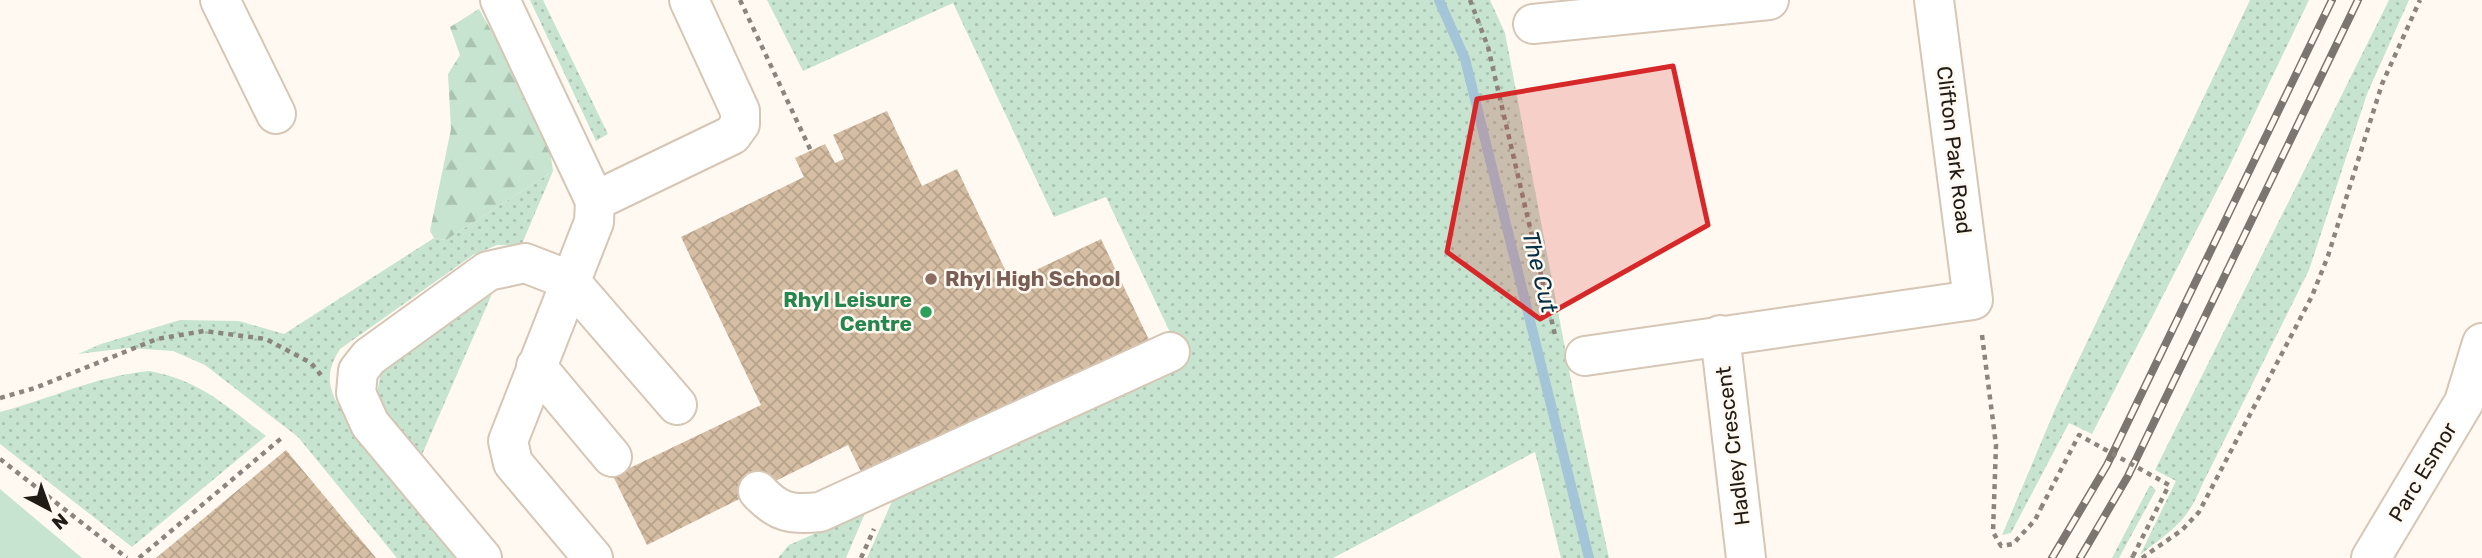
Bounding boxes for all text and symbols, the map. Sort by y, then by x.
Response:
street label: Clifton Park Road [1932,65,1977,235]
water label: The Cut [1516,228,1564,317]
place label: Rhyl High School [945,266,1121,291]
marker: Rhyl High School [923,271,939,287]
place label: Rhyl Leisure Centre [783,287,912,336]
marker: Rhyl Leisure Centre [918,304,934,320]
street label: Hadley Crescent [1710,365,1755,527]
street label: Parc Esmor [2383,417,2462,526]
north arrow [14,474,84,544]
text: N [47,508,73,535]

